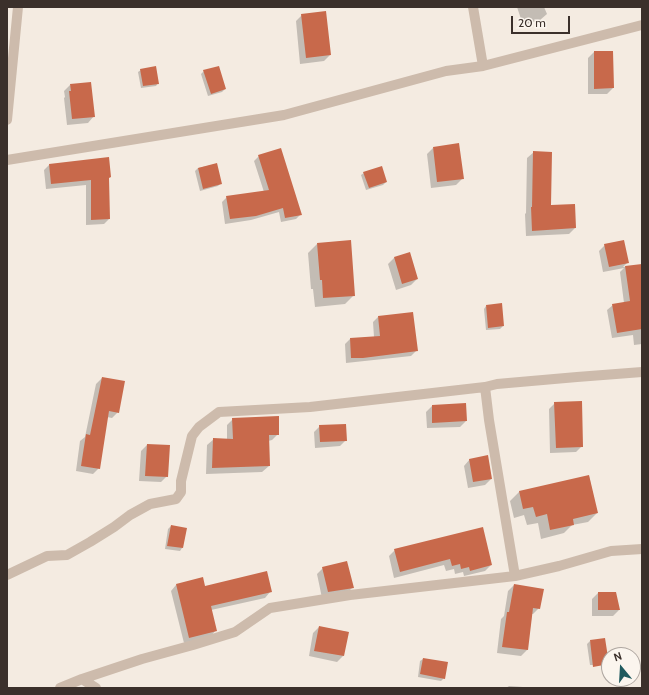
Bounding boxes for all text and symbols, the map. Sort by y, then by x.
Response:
scale bar [513,8,572,34]
text: 20 m [518,15,546,30]
north arrow [601,647,641,687]
text: N [612,649,623,664]

